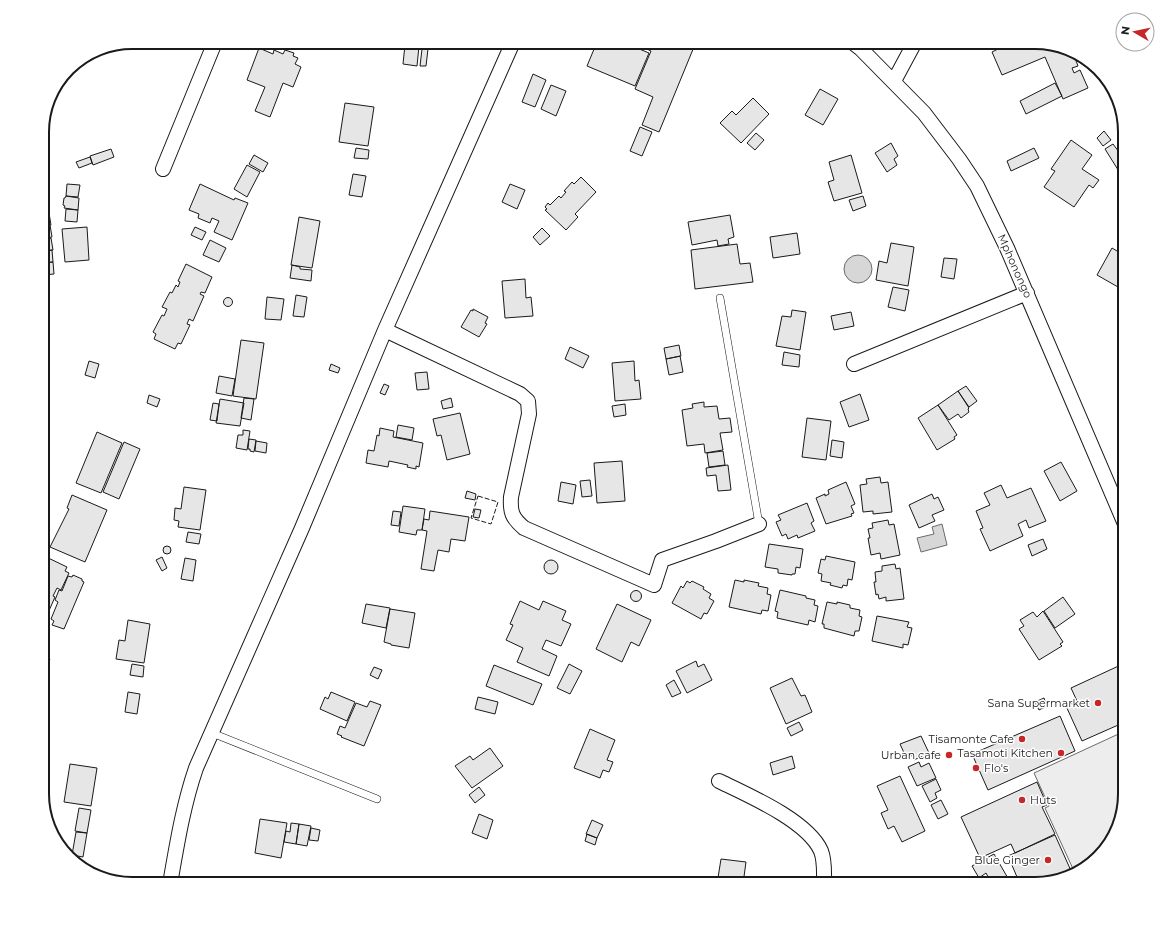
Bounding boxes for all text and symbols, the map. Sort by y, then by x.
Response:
north arrow [1115,12,1155,52]
text: N [1118,25,1133,36]
street label: Mphonongo [995,232,1035,300]
place label: Sana Supermarket [987,696,1091,710]
marker: Sana Supermarket [1093,698,1103,708]
place label: Tisamonte Cafe [929,732,1014,746]
marker: Tisamonte Cafe [1017,734,1027,744]
place label: Tasamoti Kitchen [957,746,1053,760]
place label: Urban cafe [881,748,941,762]
marker: Tasamoti Kitchen [1056,748,1066,758]
marker: Urban cafe [944,750,954,760]
place label: Flo's [984,761,1009,775]
marker: Flo's [971,763,981,773]
place label: Huts [1030,793,1057,807]
marker: Huts [1017,795,1027,805]
place label: Blue Ginger [974,853,1040,867]
marker: Blue Ginger [1043,855,1053,865]

